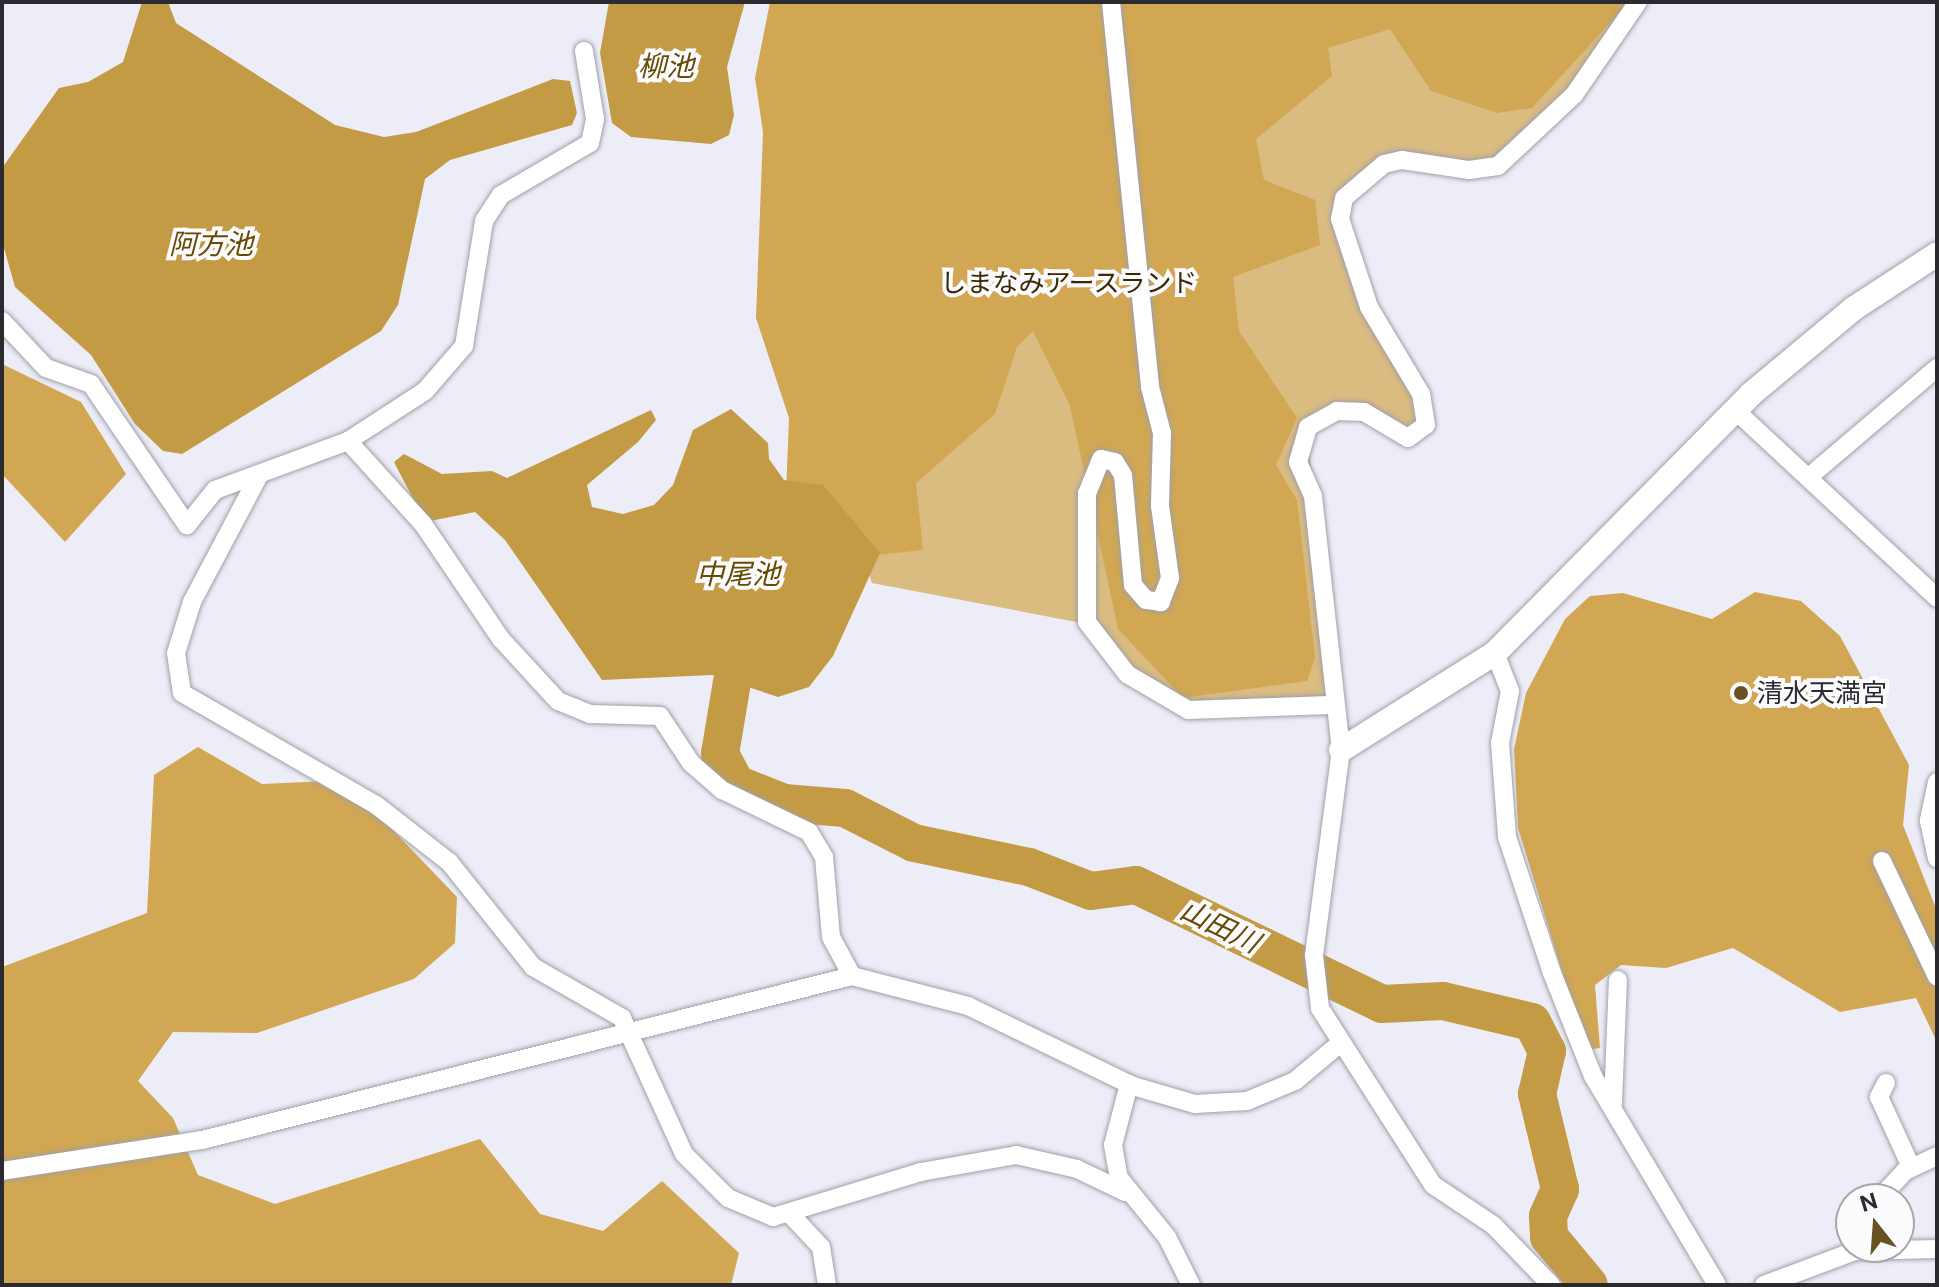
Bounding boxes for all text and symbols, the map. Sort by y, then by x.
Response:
water label: 柳池 [638,49,694,83]
water label: 阿方池 [169,227,253,261]
park label: しまなみアースランド [940,267,1198,299]
water label: 中尾池 [696,557,780,591]
place label: 清水天満宮 [1757,677,1887,709]
marker: 清水天満宮 [1732,684,1750,702]
water label: 山田川 [1175,892,1265,960]
north arrow [1835,1183,1915,1263]
text: N [1857,1187,1881,1217]

